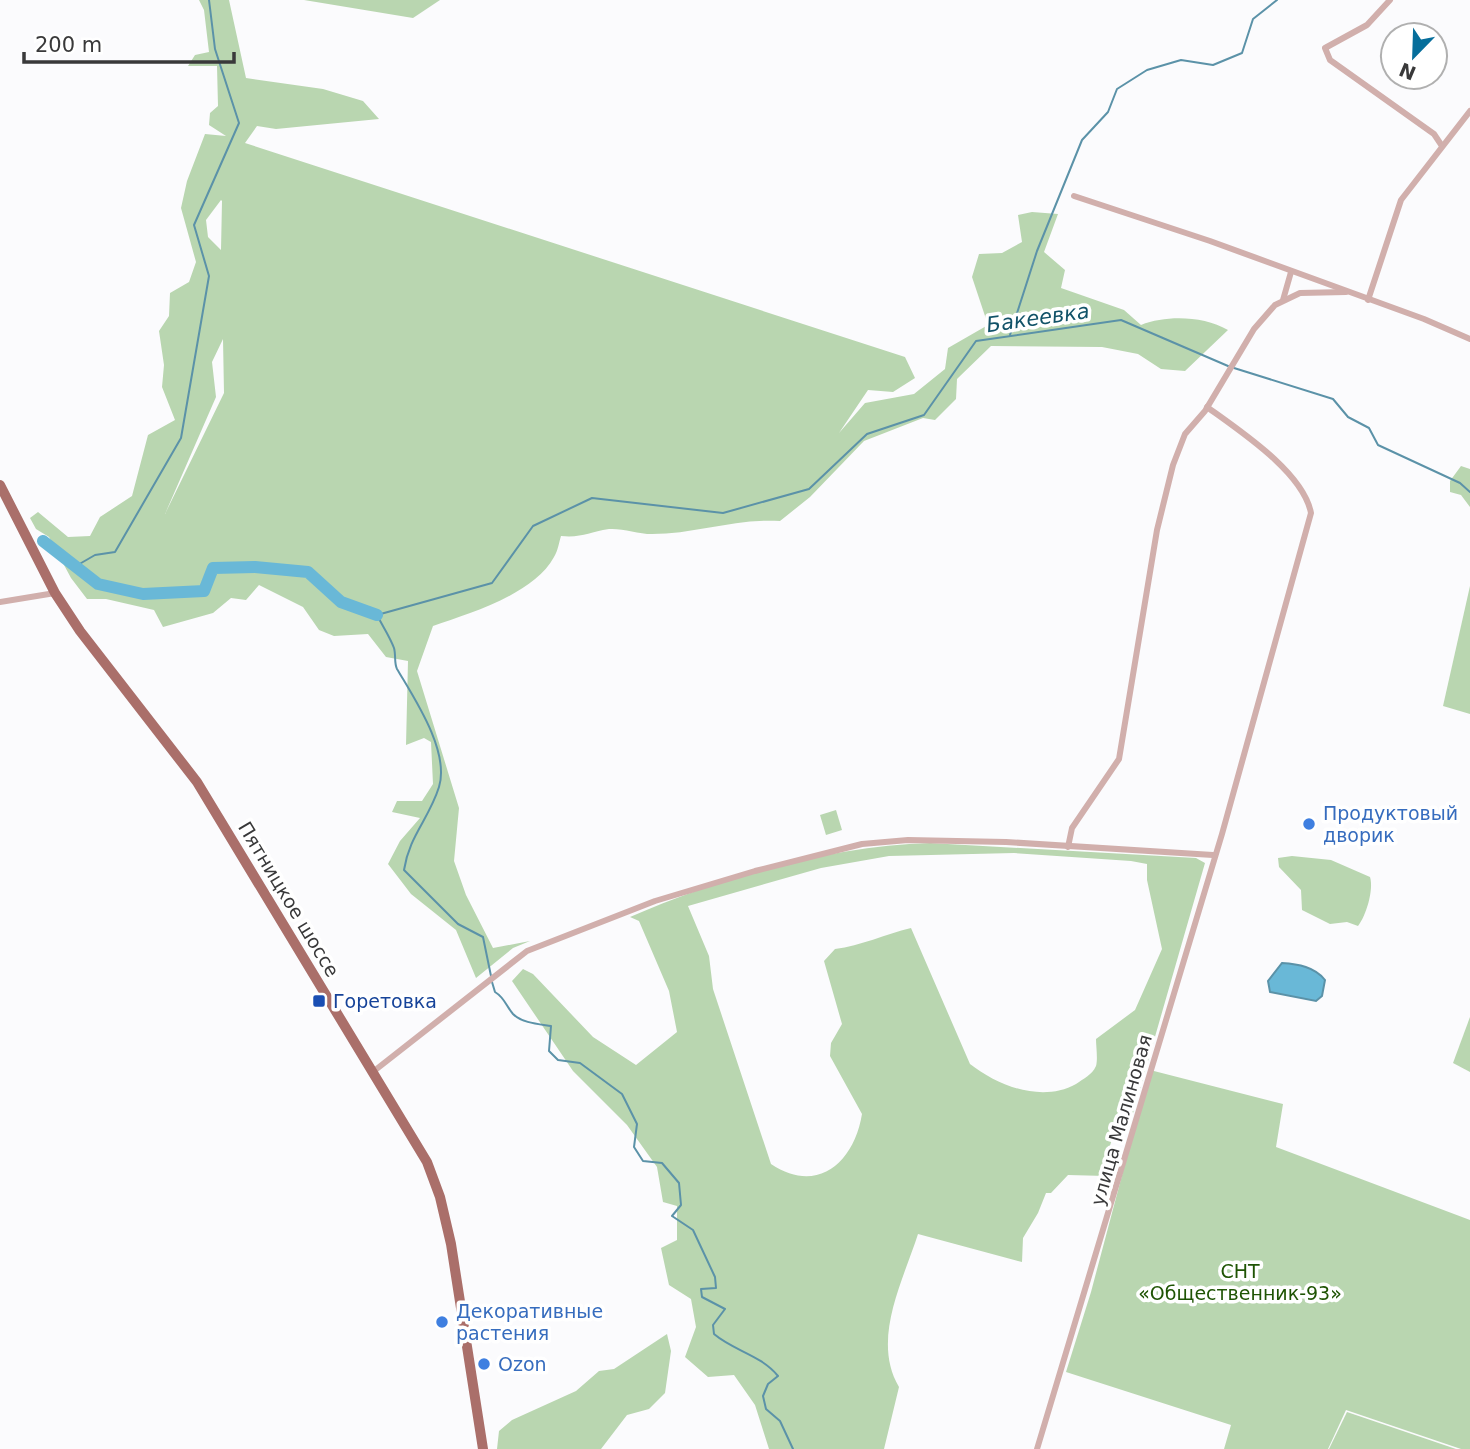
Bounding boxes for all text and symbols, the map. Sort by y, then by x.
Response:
scale bar [24,21,234,65]
north arrow [1379,21,1449,91]
text: 200 m [35,33,102,57]
text: N [1396,58,1419,85]
water label: Бакеевка [985,299,1091,337]
place label: Продуктовый дворик [1323,802,1458,846]
marker: Продуктовый дворик [1301,816,1317,832]
street label: Пятницкое шоссе [234,818,344,980]
place label: Горетовка [333,990,437,1012]
marker: Горетовка [311,993,327,1009]
street label: улица Малиновая [1086,1032,1156,1208]
park label: СНТ «Общественник-93» [1138,1260,1342,1304]
place label: Декоративные растения [456,1300,603,1344]
marker: Декоративные растения [434,1314,450,1330]
place label: Ozon [498,1353,547,1375]
marker: Ozon [476,1356,492,1372]

